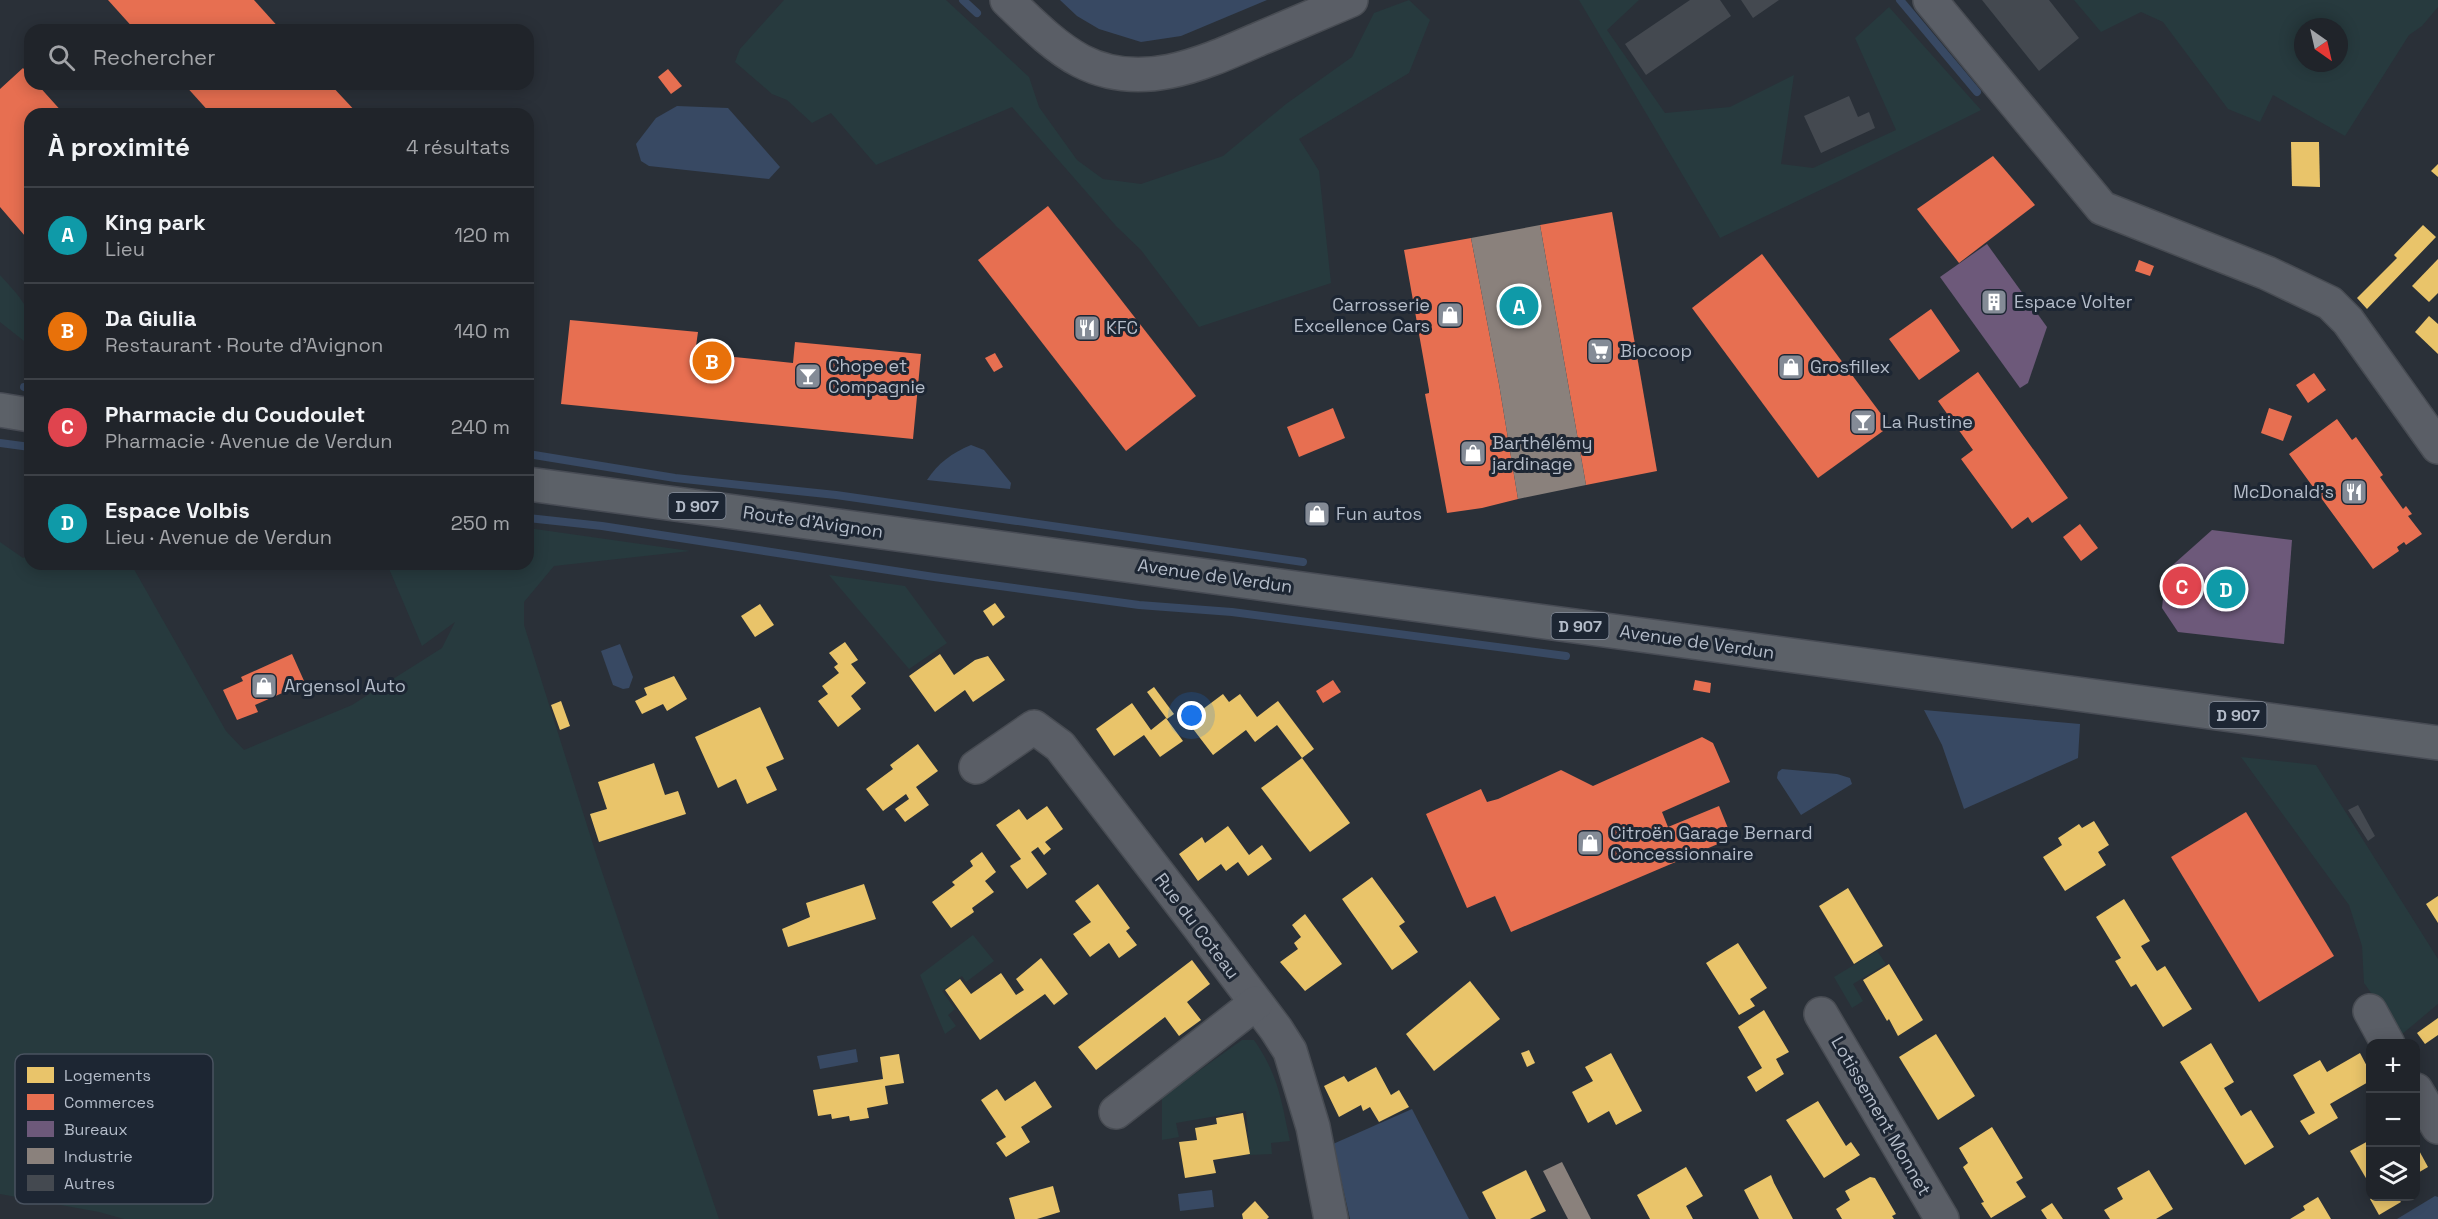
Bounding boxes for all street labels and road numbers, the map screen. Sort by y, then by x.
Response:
road number: D 907 [668,493,726,519]
street label: Route d'Avignon [742,500,885,543]
street label: Avenue de Verdun [1136,553,1294,598]
road number: D 907 [1552,613,1608,639]
street label: Avenue de Verdun [1618,619,1776,664]
road number: D 907 [2210,702,2266,728]
street label: Rue du Coteau [1150,868,1245,983]
street label: Lotissement Monnet [1826,1032,1936,1199]

